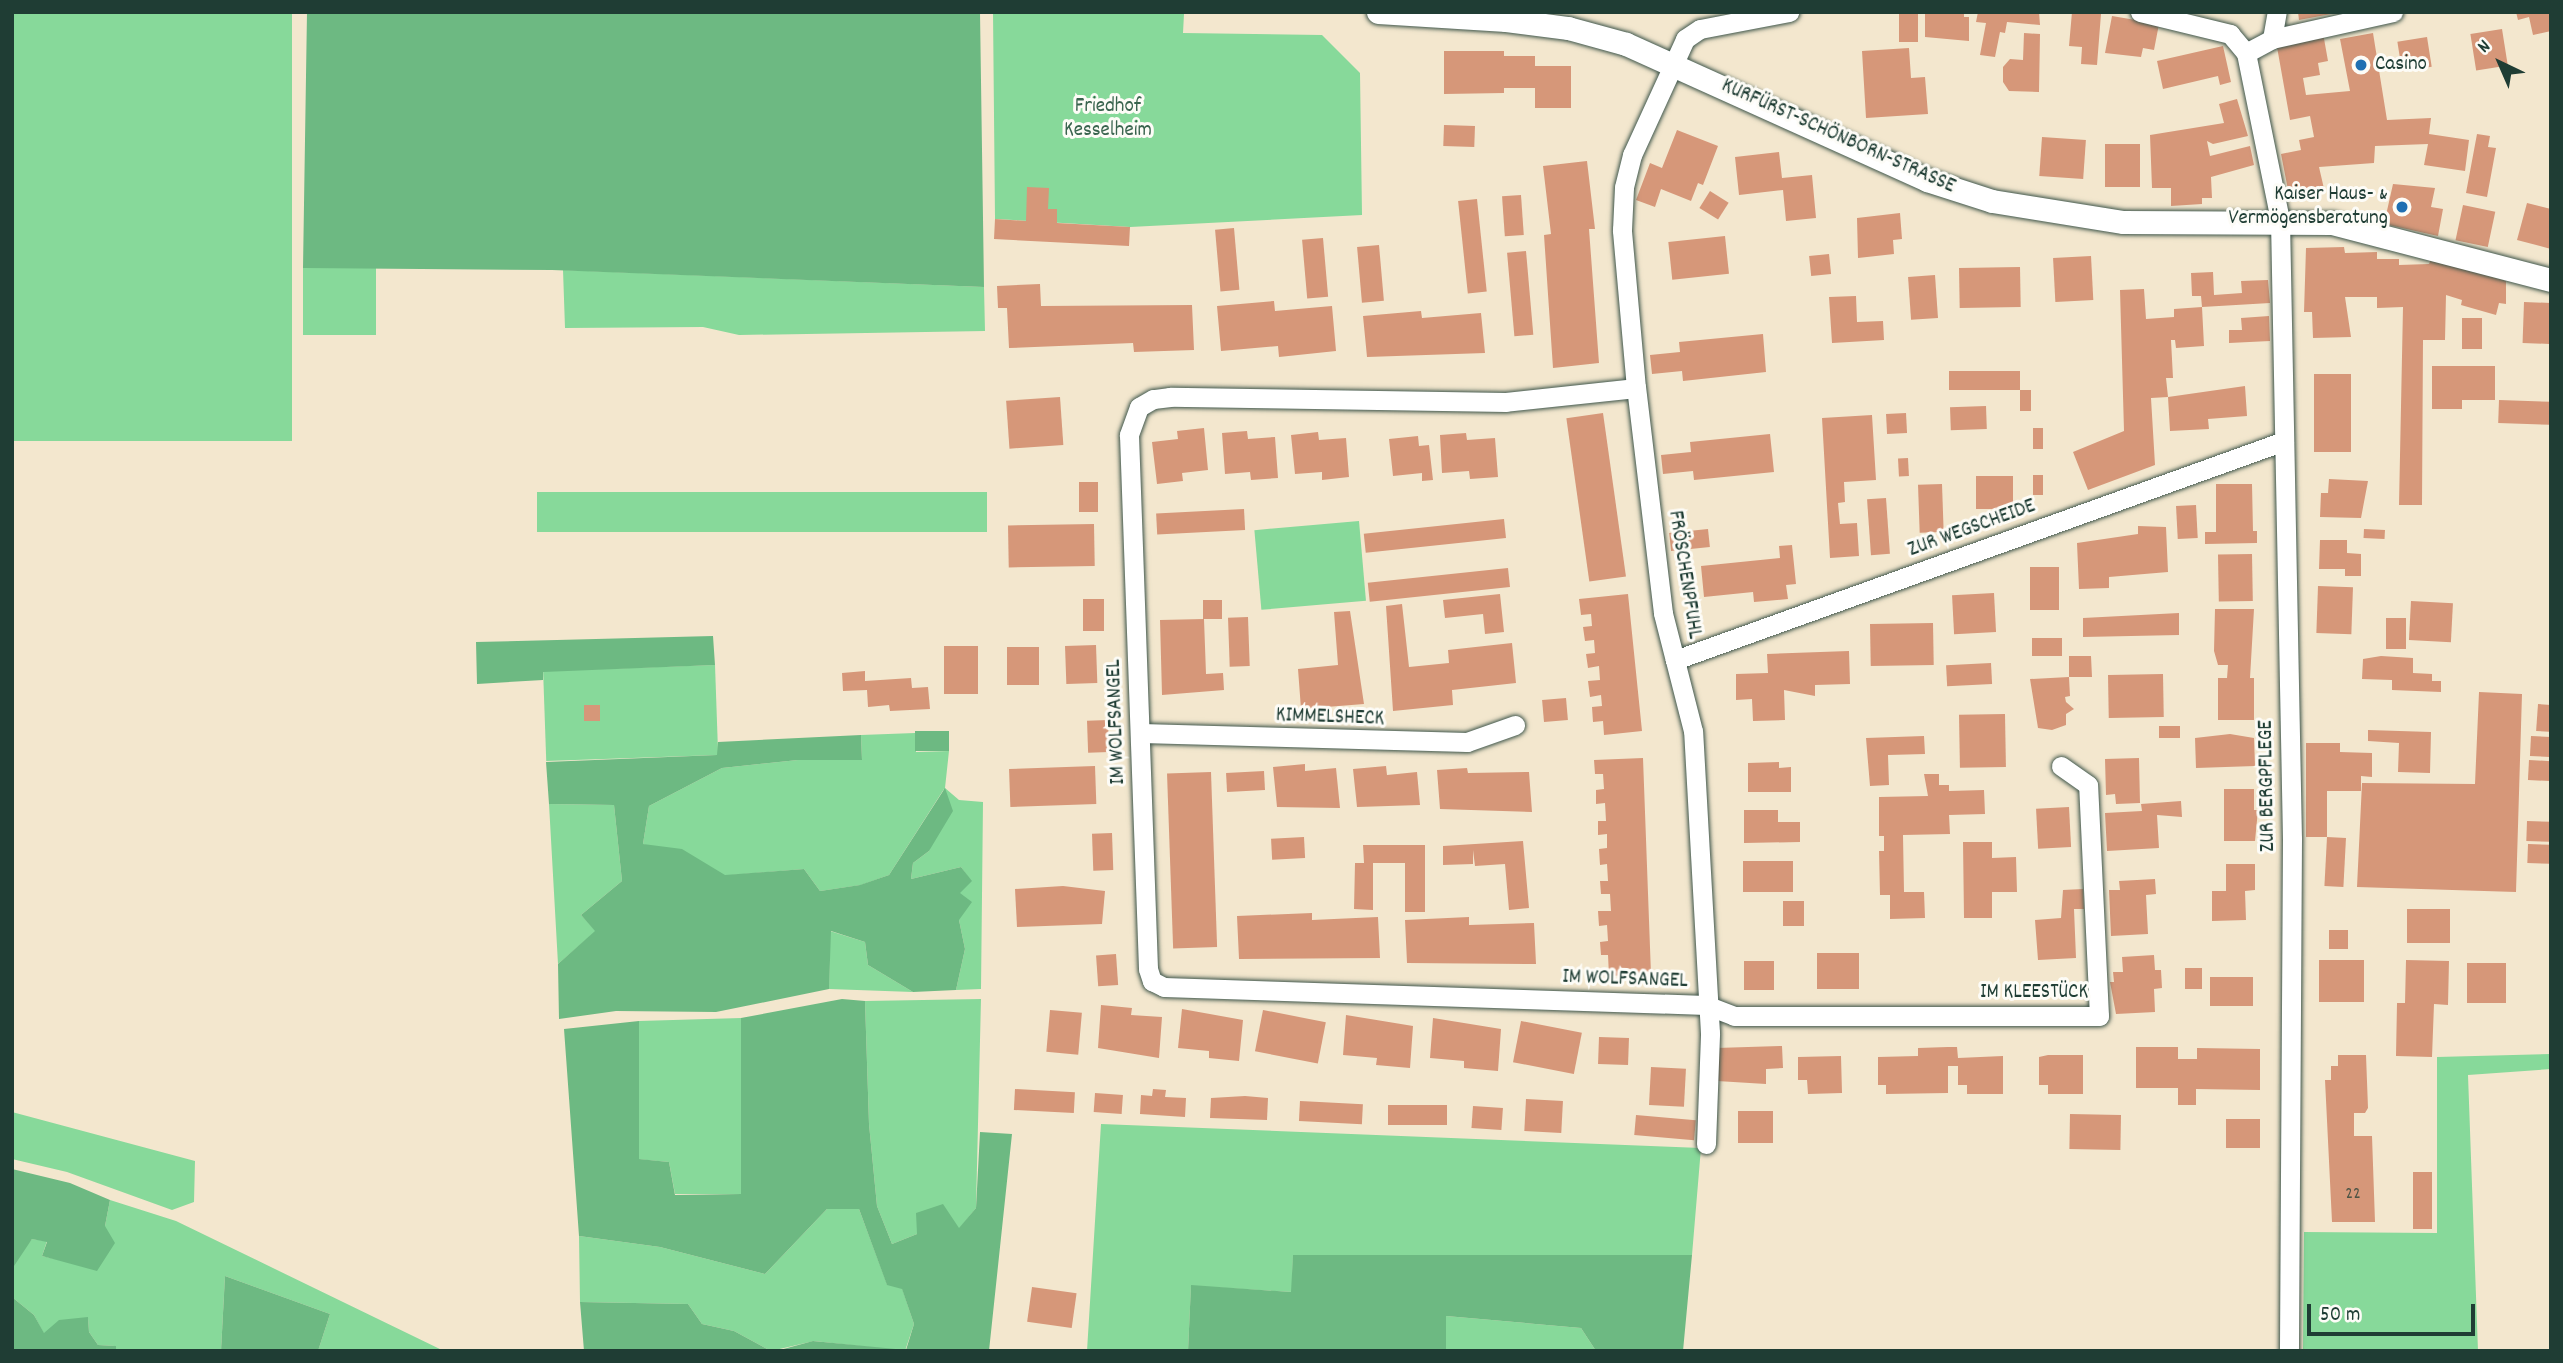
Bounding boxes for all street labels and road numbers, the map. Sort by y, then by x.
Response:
street label: KURFÜRST-SCHÖNBORN-STRASSE [1717,74,1959,200]
street label: ZUR WEGSCHEIDE [1905,494,2039,564]
street label: FRÖSCHENPFUHL [1661,509,1707,641]
street label: IM WOLFSANGEL [1102,659,1132,785]
street label: KIMMELSHECK [1275,704,1385,732]
street label: ZUR BERGPFLEGE [2254,720,2282,852]
street label: IM WOLFSANGEL [1562,965,1688,995]
street label: IM KLEESTÜCK [1980,980,2088,1006]

